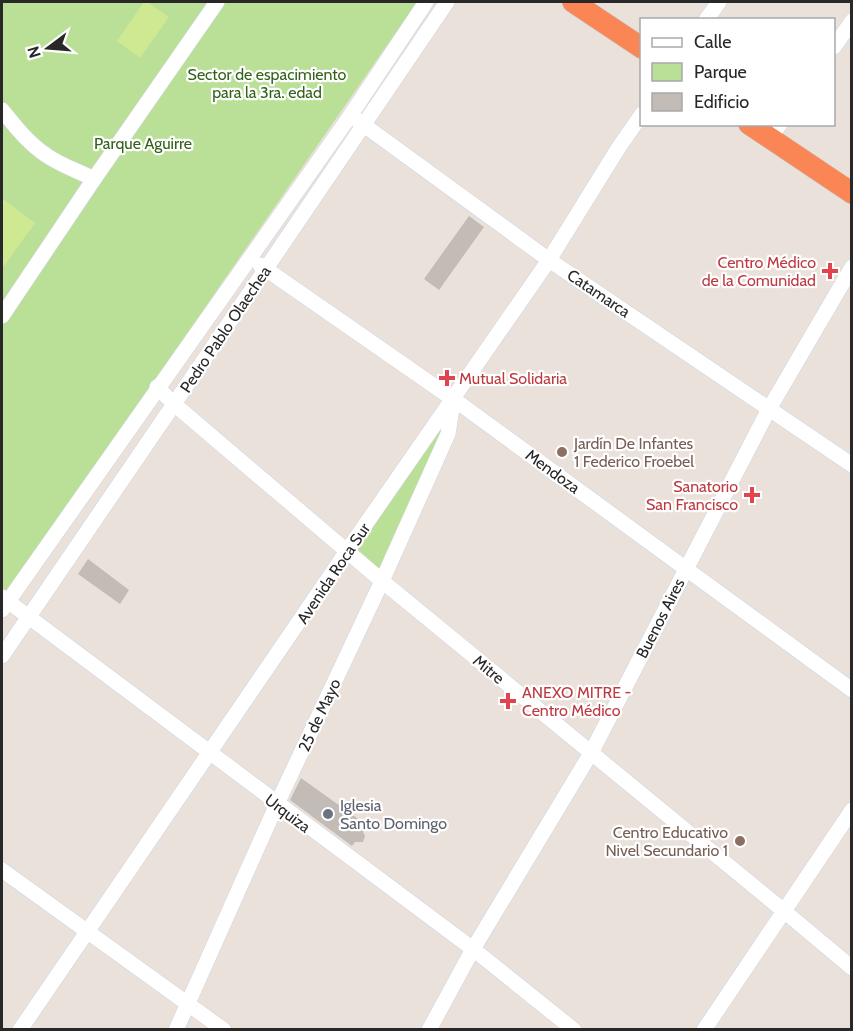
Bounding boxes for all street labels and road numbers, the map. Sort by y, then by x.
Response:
street label: Pedro Pablo Olaechea [176,262,275,396]
street label: Catamarca [564,265,634,322]
street label: Mendoza [522,445,584,498]
street label: Avenida Roca Sur [293,519,375,627]
street label: Buenos Aires [632,575,689,661]
street label: Mitre [469,651,508,688]
street label: 25 de Mayo [294,676,345,755]
street label: Urquiza [261,790,314,837]

